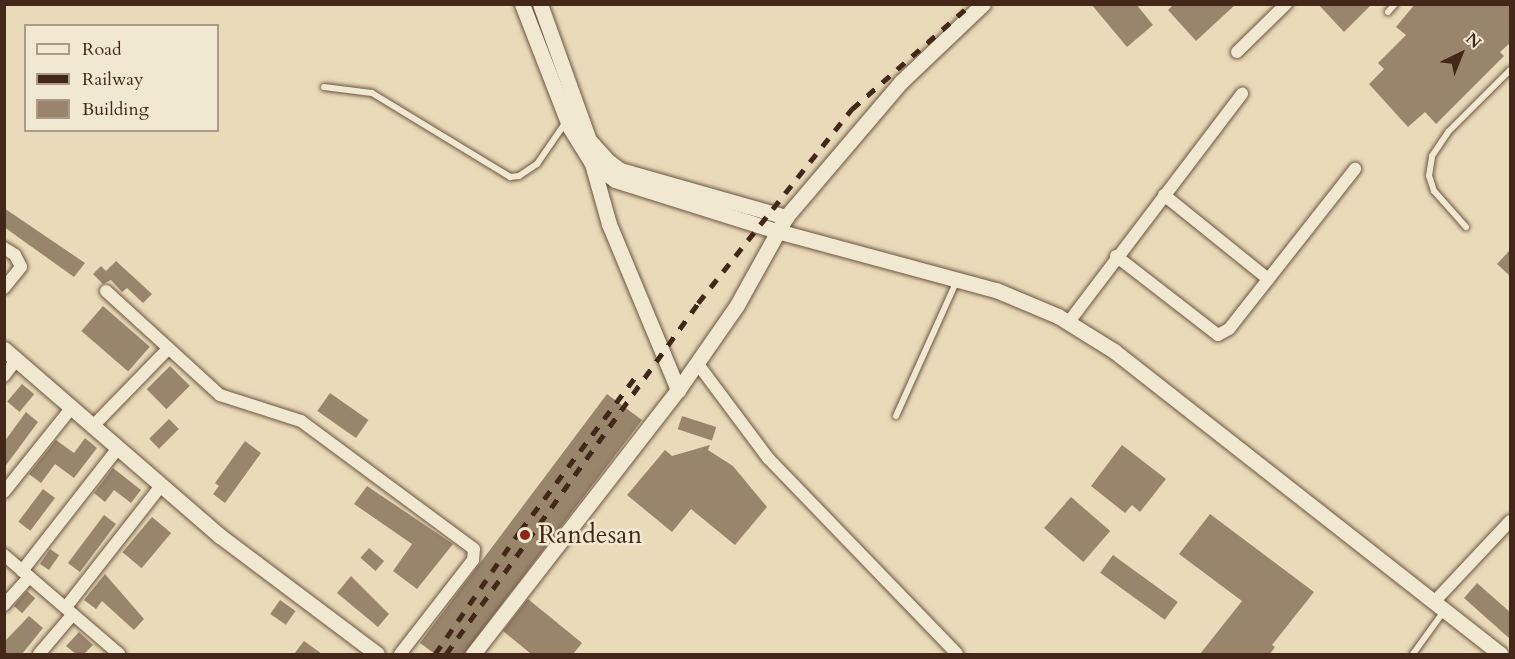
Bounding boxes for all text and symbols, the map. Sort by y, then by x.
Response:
legend [24,24,219,132]
north arrow [1431,24,1491,84]
text: N [1461,28,1486,54]
text: Road [82,37,122,62]
text: Railway [82,67,144,92]
text: Building [82,97,149,122]
place label: Randesan [538,519,642,551]
marker: Randesan [516,526,534,544]

